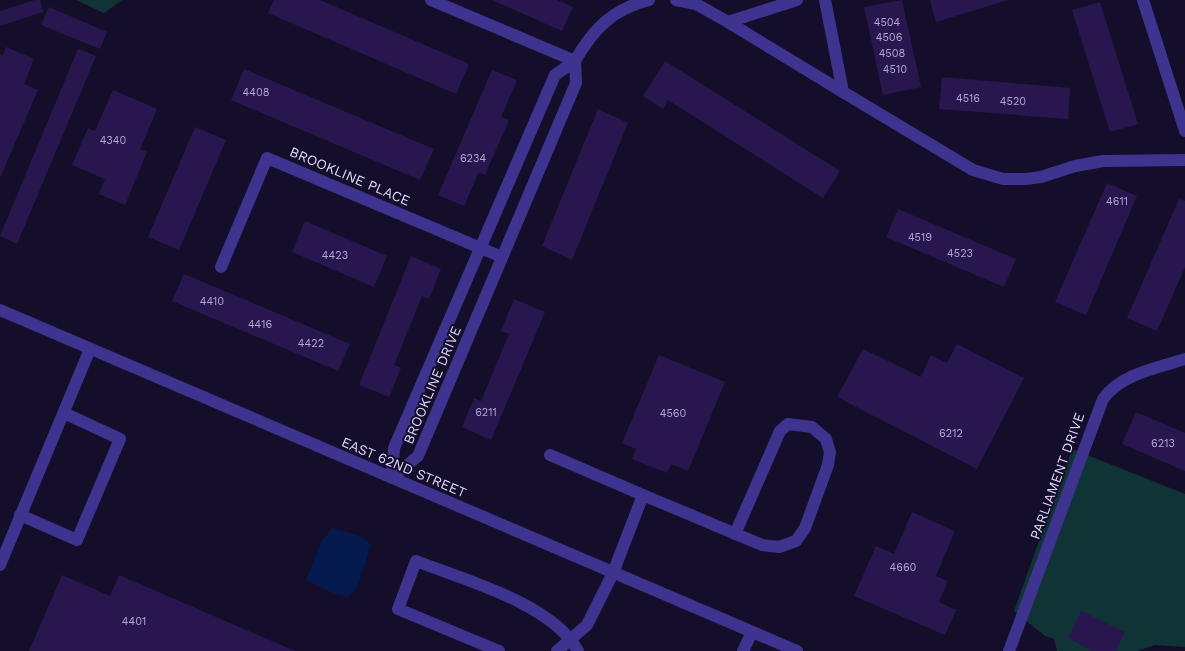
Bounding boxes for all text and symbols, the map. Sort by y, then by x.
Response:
house number: 4504 [874,16,901,29]
house number: 4506 [876,31,903,44]
house number: 4508 [879,47,906,60]
house number: 4510 [883,63,907,76]
house number: 4408 [242,86,270,99]
house number: 4516 [956,92,980,105]
house number: 4520 [1000,95,1026,108]
house number: 4340 [100,134,127,147]
street label: BROOKLINE PLACE [287,143,413,209]
house number: 6234 [460,152,486,165]
house number: 4611 [1106,195,1128,208]
house number: 4519 [908,231,932,244]
house number: 4523 [947,247,973,260]
house number: 4423 [322,249,348,262]
house number: 4410 [200,295,224,308]
house number: 4416 [248,318,272,331]
street label: BROOKLINE DRIVE [400,324,464,446]
house number: 4422 [298,337,324,350]
house number: 6211 [475,406,497,419]
house number: 4560 [660,407,686,420]
street label: PARLIAMENT DRIVE [1027,410,1087,542]
house number: 6212 [939,427,963,440]
street label: EAST 62ND STREET [339,433,469,501]
house number: 6213 [1151,437,1175,450]
house number: 4660 [890,561,917,574]
house number: 4401 [122,615,146,628]

